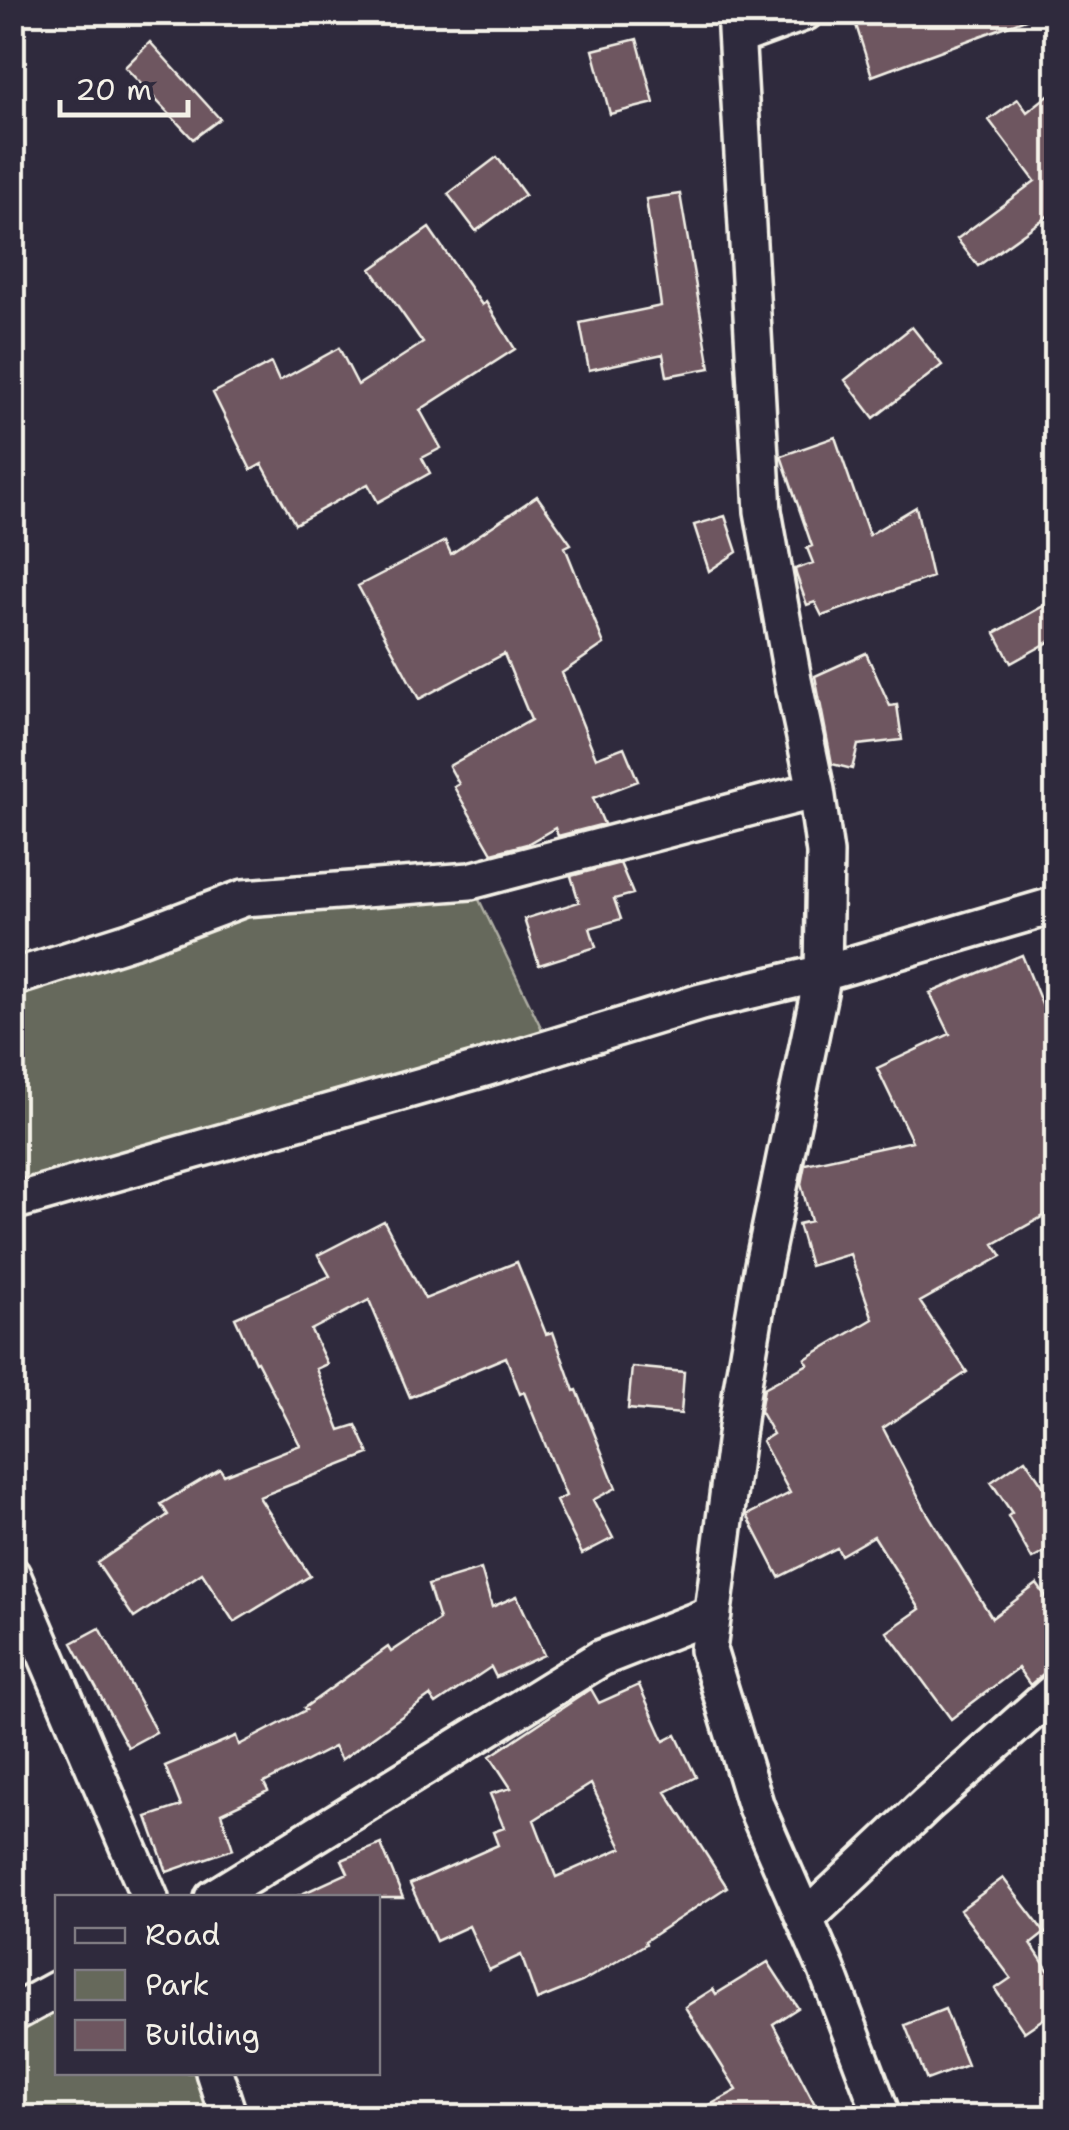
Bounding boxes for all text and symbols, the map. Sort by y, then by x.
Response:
scale bar [60,55,188,117]
text: 20 m [75,69,152,110]
legend [55,1895,380,2075]
text: Road [145,1914,220,1955]
text: Park [145,1964,209,2005]
text: Building [145,2014,260,2055]

